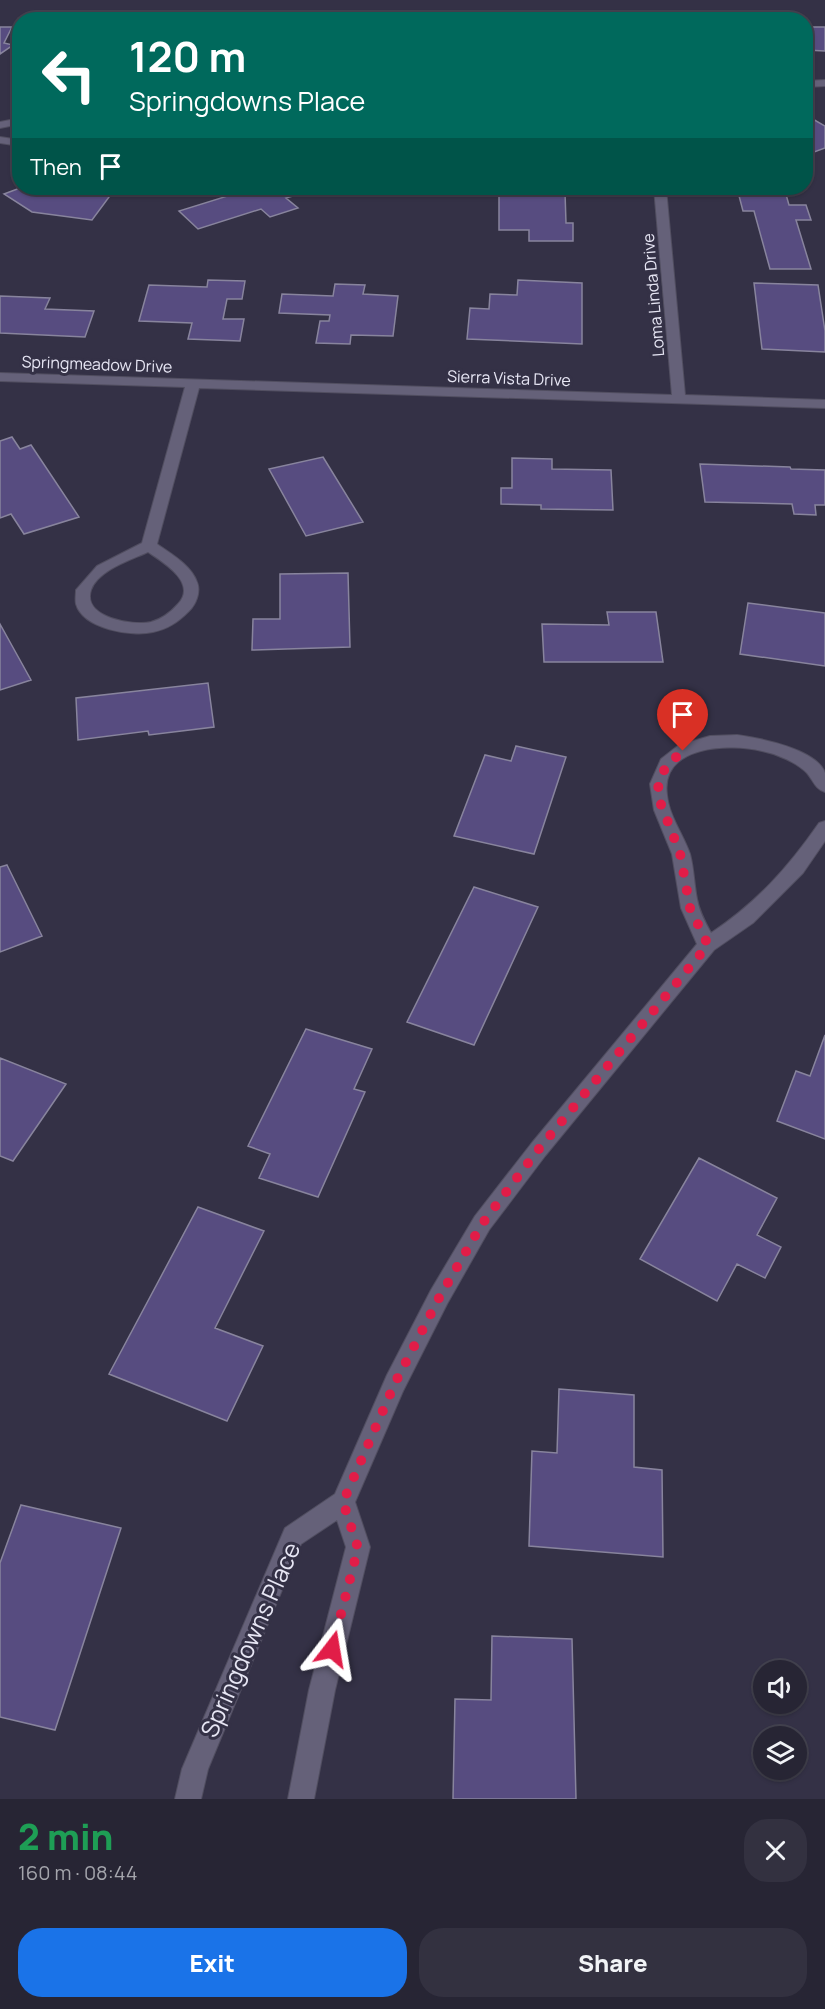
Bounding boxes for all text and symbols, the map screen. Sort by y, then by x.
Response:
text: 120 m [129,27,246,85]
icon: left [30,36,108,114]
text: Springdowns Place [129,82,365,119]
icon: arrive [94,150,127,183]
text: Then [30,152,82,182]
street label: Loma Linda Drive [637,232,669,358]
street label: Springmeadow Drive [21,350,173,378]
street label: Sierra Vista Drive [447,365,571,391]
pin [657,689,708,751]
icon: arrive [666,698,699,731]
street label: Springdowns Place [192,1537,307,1742]
position arrow [300,1617,364,1681]
map controls [753,1660,807,1780]
button: sound [753,1660,807,1714]
button: layers [753,1726,807,1780]
text: 2 min [18,1812,113,1861]
button: close [744,1819,807,1882]
text: 160 m · 08:44 [18,1859,137,1886]
button: Exit [18,1928,407,1997]
button: Share [419,1928,807,1997]

